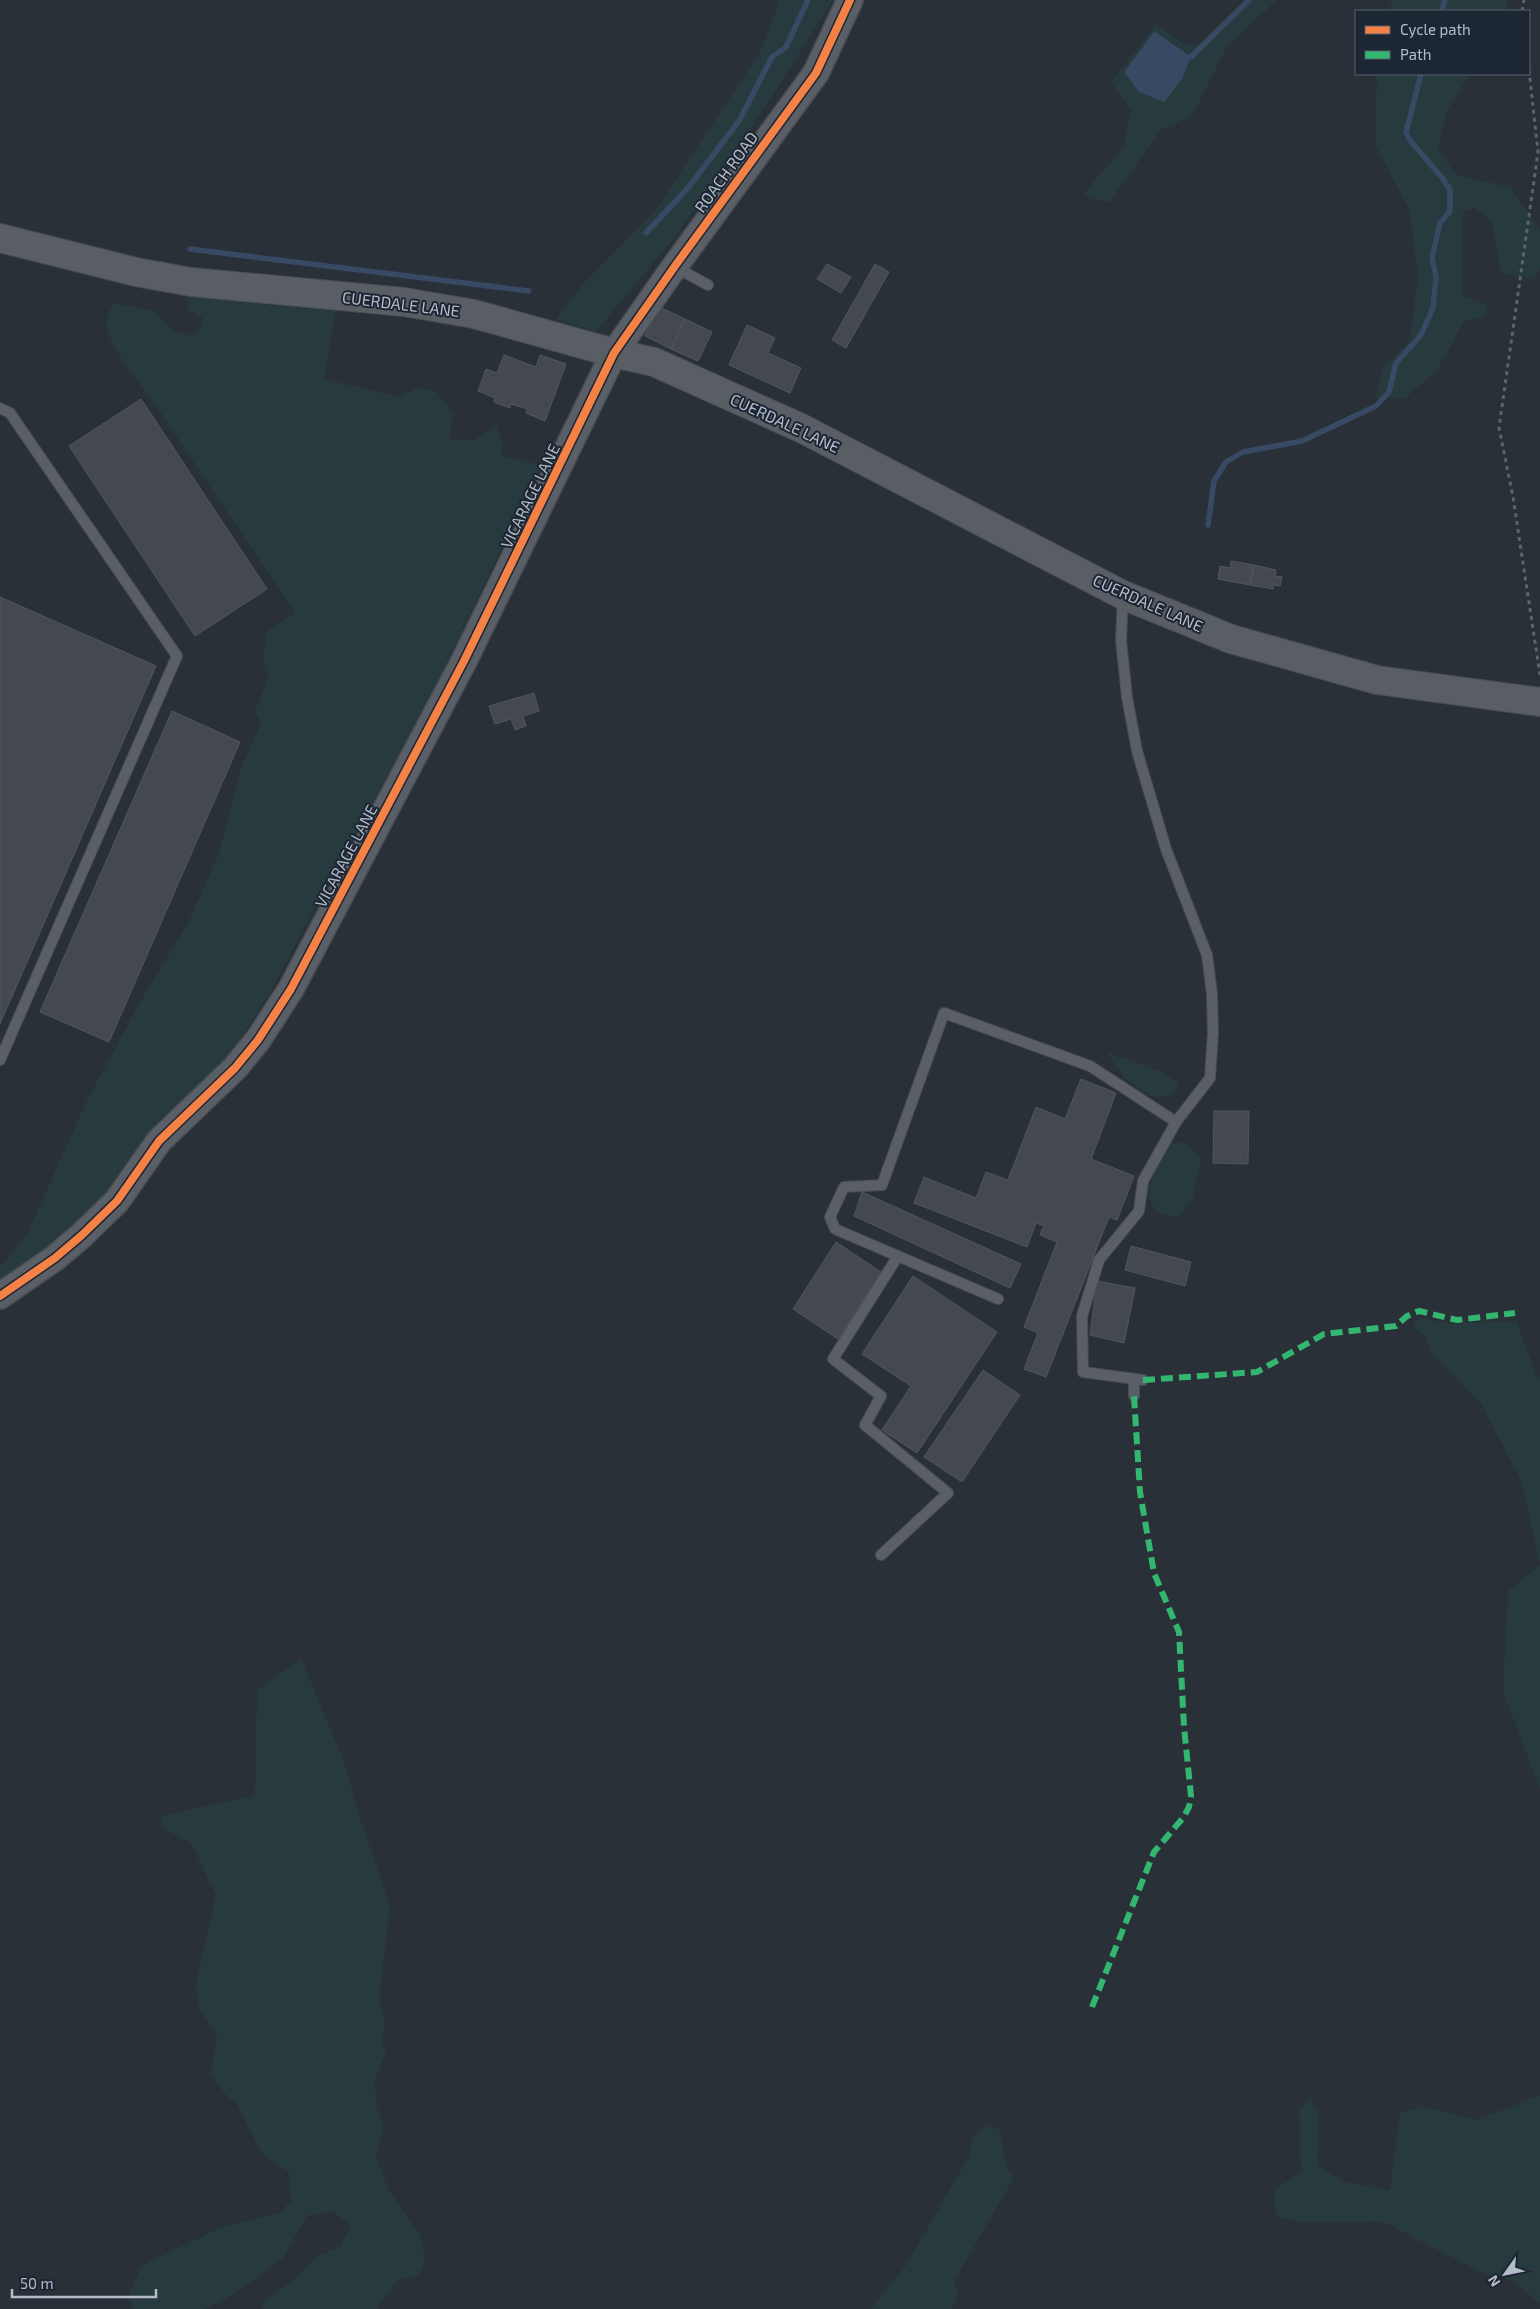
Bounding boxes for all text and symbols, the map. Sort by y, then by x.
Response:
legend [1355,10,1530,75]
text: Cycle path [1400,20,1471,38]
text: Path [1400,45,1431,63]
street label: ROACH ROAD [690,128,761,216]
street label: CUERDALE LANE [341,287,461,320]
street label: CUERDALE LANE [728,389,843,456]
street label: VICARAGE LANE [496,440,563,551]
street label: CUERDALE LANE [1090,570,1206,635]
street label: VICARAGE LANE [310,801,381,910]
north arrow [1480,2249,1530,2299]
scale bar [12,2266,156,2298]
text: N [1484,2272,1504,2290]
text: 50 m [20,2274,54,2292]

